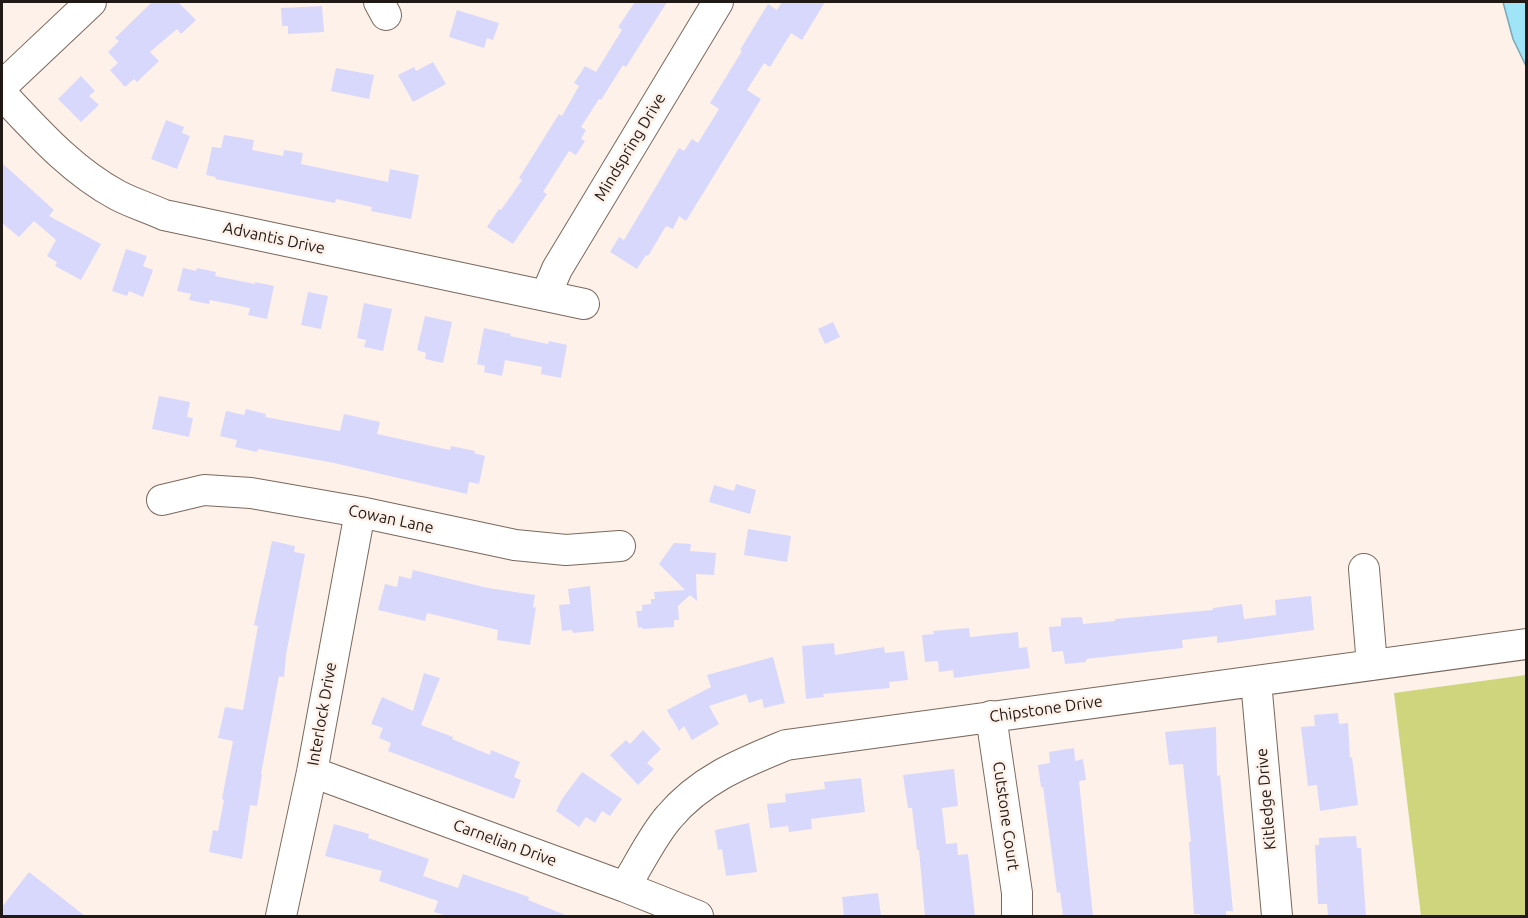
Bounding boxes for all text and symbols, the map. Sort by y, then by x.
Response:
street label: Mindspring Drive [590,90,670,204]
street label: Advantis Drive [221,218,327,258]
street label: Cowan Lane [346,501,436,537]
street label: Interlock Drive [303,661,341,767]
street label: Chipstone Drive [988,692,1104,726]
street label: Kitledge Drive [1252,747,1280,851]
street label: Cutstone Court [989,760,1023,872]
street label: Carnelian Drive [450,815,560,871]

